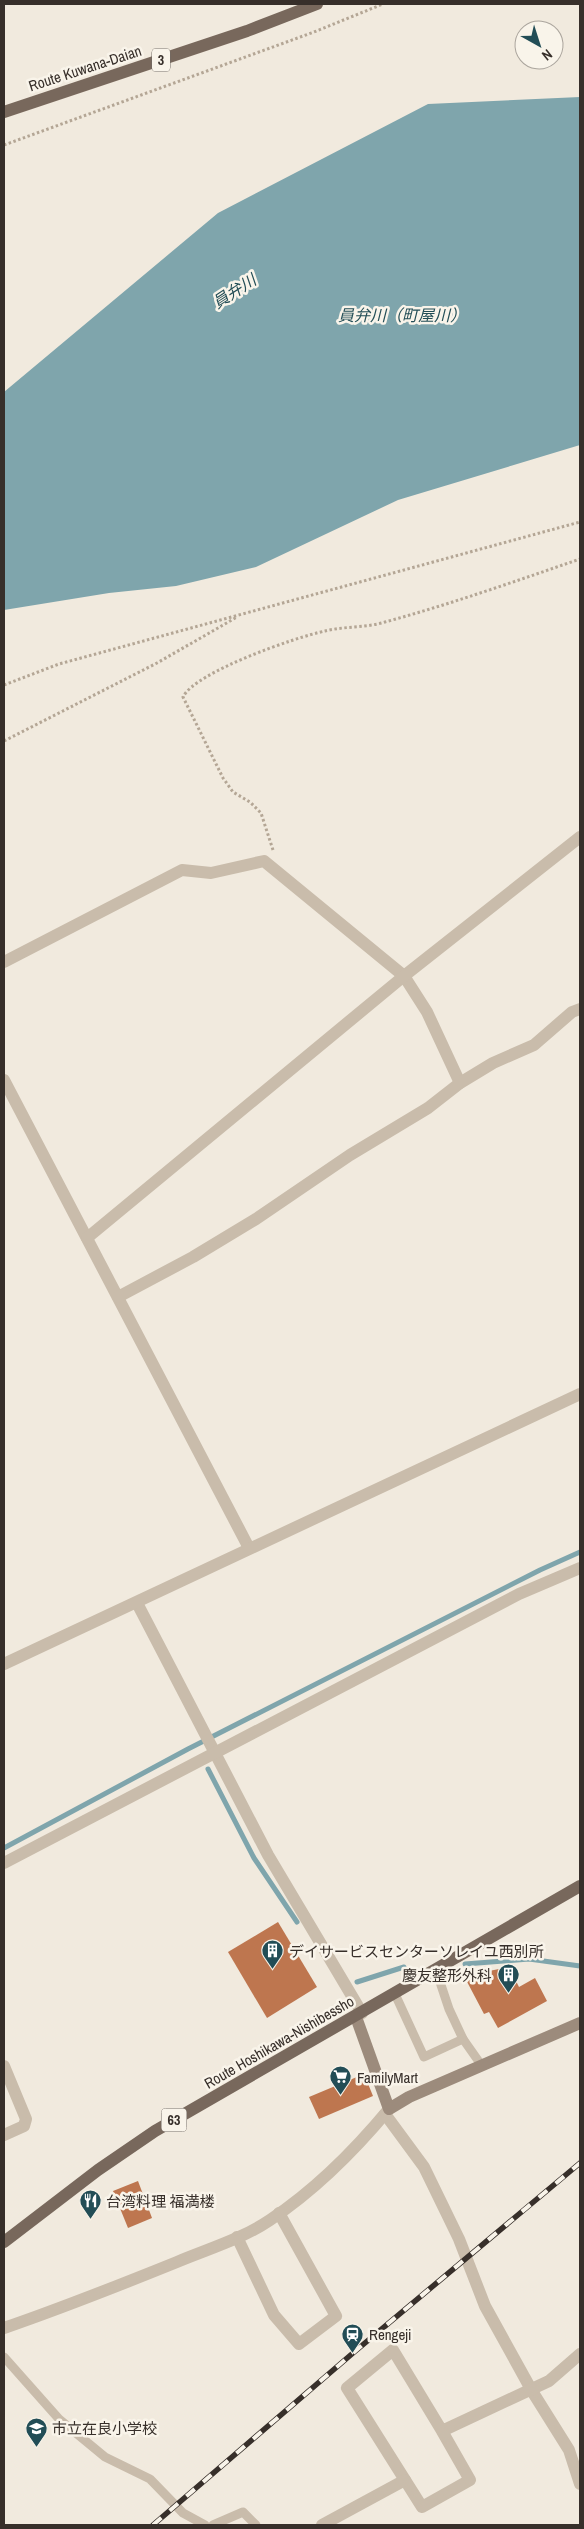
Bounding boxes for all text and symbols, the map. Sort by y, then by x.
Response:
north arrow [514,20,564,70]
street label: Route Kuwana-Daian [26,40,144,96]
text: N [538,45,556,65]
road number: 3 [152,48,170,72]
water label: 員弁川 [208,268,262,313]
water label: 員弁川（町屋川） [338,304,466,326]
building icon: デイサービスセンターソレイユ西別所 [261,1939,285,1970]
place label: デイサービスセンターソレイユ西別所 [289,1941,544,1962]
building icon: 慶友整形外科 [496,1963,520,1994]
place label: 慶友整形外科 [402,1965,492,1986]
street label: Route Hoshikawa-Nishibessho [200,1990,358,2093]
supermarket icon: FamilyMart [329,2065,353,2096]
place label: FamilyMart [357,2067,418,2088]
road number: 63 [162,2108,186,2132]
restaurant icon: 台湾料理 福満楼 [78,2189,102,2220]
place label: 台湾料理 福満楼 [106,2191,214,2212]
station icon: Rengeji [341,2322,365,2353]
place label: Rengeji [369,2324,411,2345]
school or university icon: 市立在良小学校 [24,2416,48,2447]
place label: 市立在良小学校 [52,2418,157,2439]

